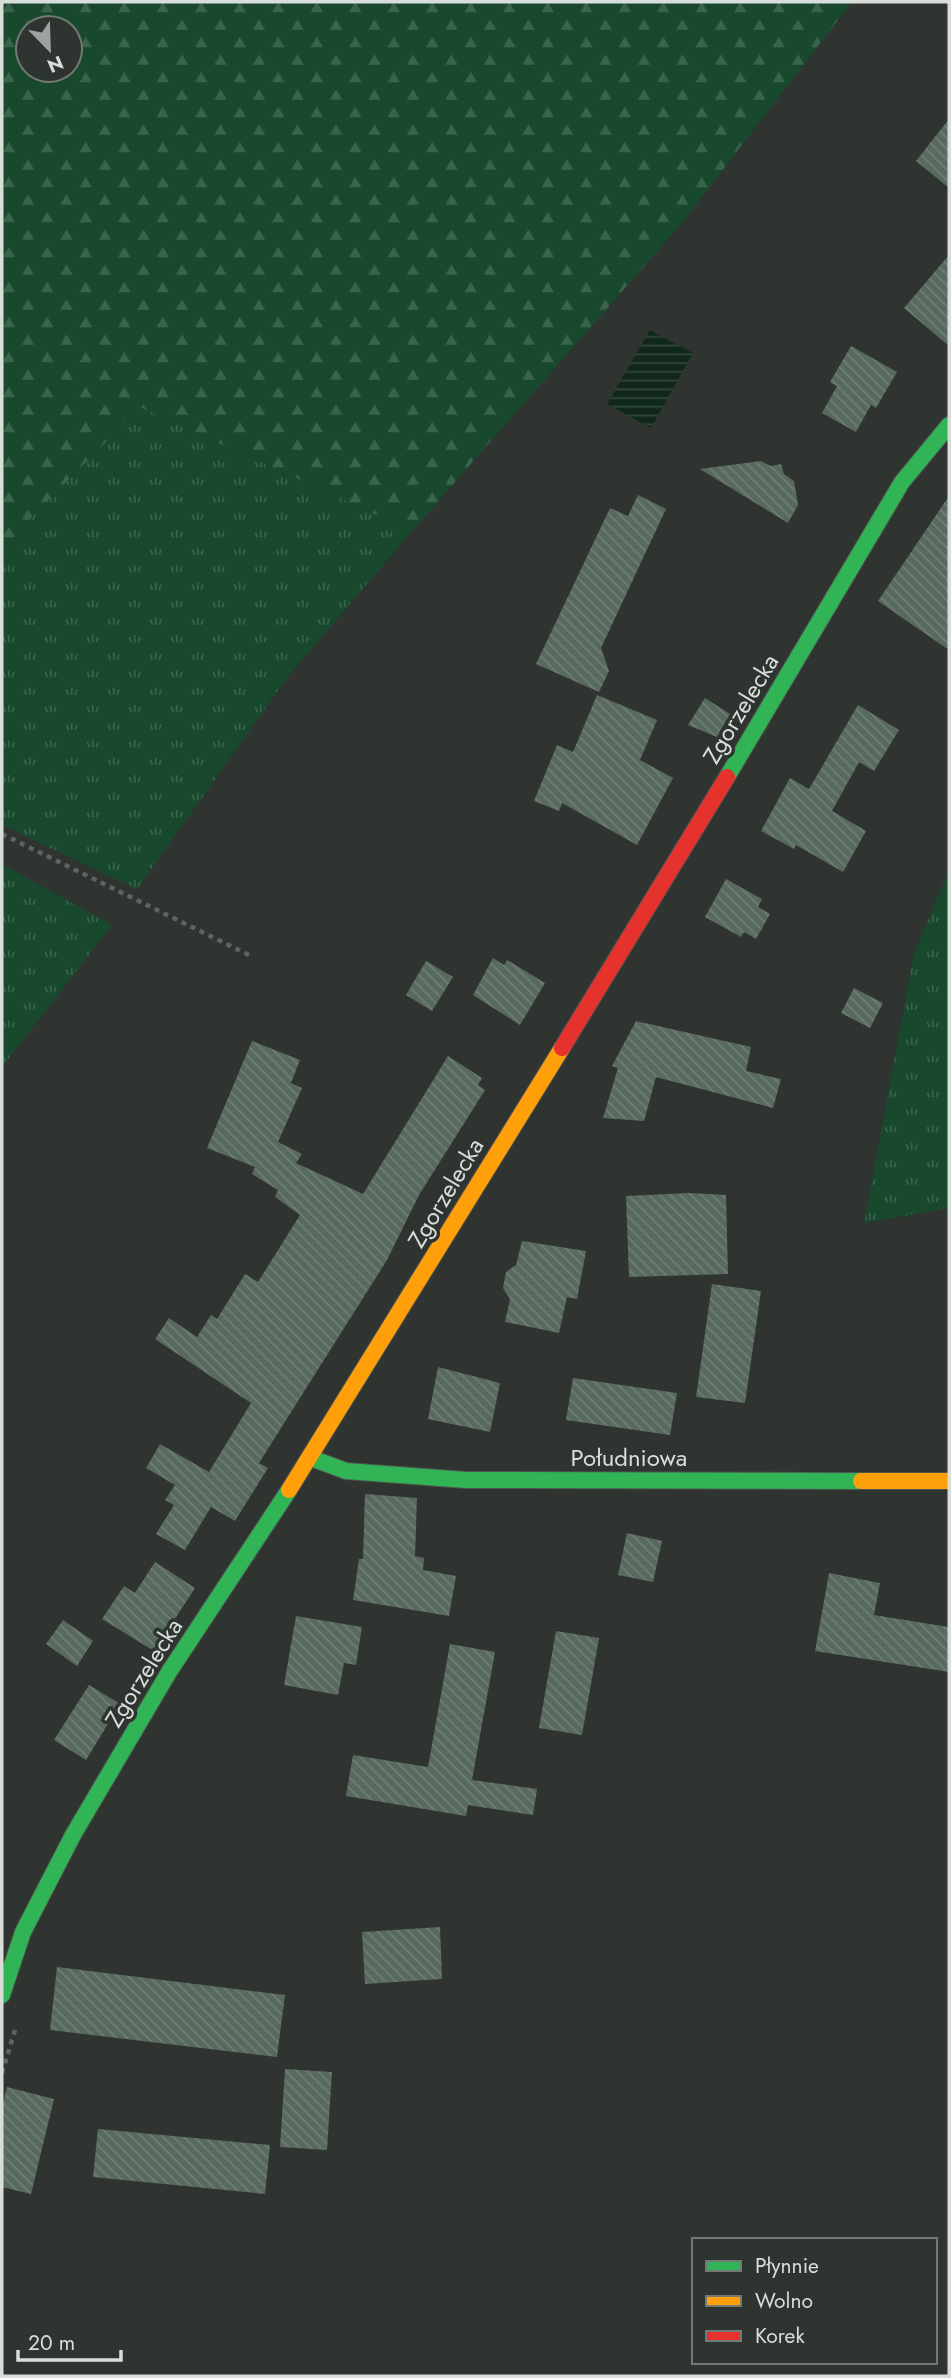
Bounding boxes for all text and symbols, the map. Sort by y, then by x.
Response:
north arrow [14,14,84,84]
text: N [43,49,68,80]
street label: Zgorzelecka [694,647,787,770]
street label: Zgorzelecka [399,1131,492,1254]
street label: Południowa [571,1440,687,1475]
street label: Zgorzelecka [96,1611,191,1734]
legend [692,2238,937,2364]
text: Płynnie [755,2251,819,2281]
text: Wolno [755,2286,813,2316]
scale bar [18,2318,121,2362]
text: Korek [755,2321,805,2351]
text: 20 m [28,2328,75,2358]

